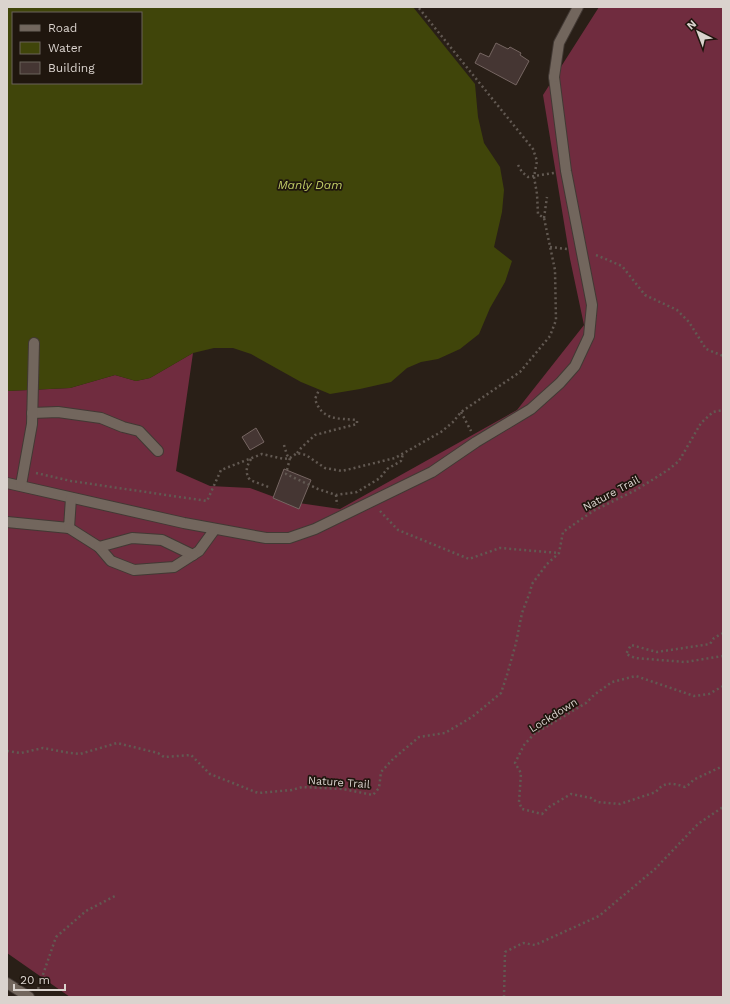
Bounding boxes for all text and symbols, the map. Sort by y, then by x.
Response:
legend [12,12,142,84]
north arrow [678,12,718,52]
text: N [684,17,699,32]
text: Road [48,21,77,35]
text: Water [48,41,83,55]
text: Building [48,61,95,75]
water label: Manly Dam [278,178,342,192]
street label: Nature Trail [581,473,642,514]
street label: Lockdown [527,695,580,735]
street label: Nature Trail [307,774,371,791]
scale bar [14,966,65,992]
text: 20 m [20,973,50,987]

